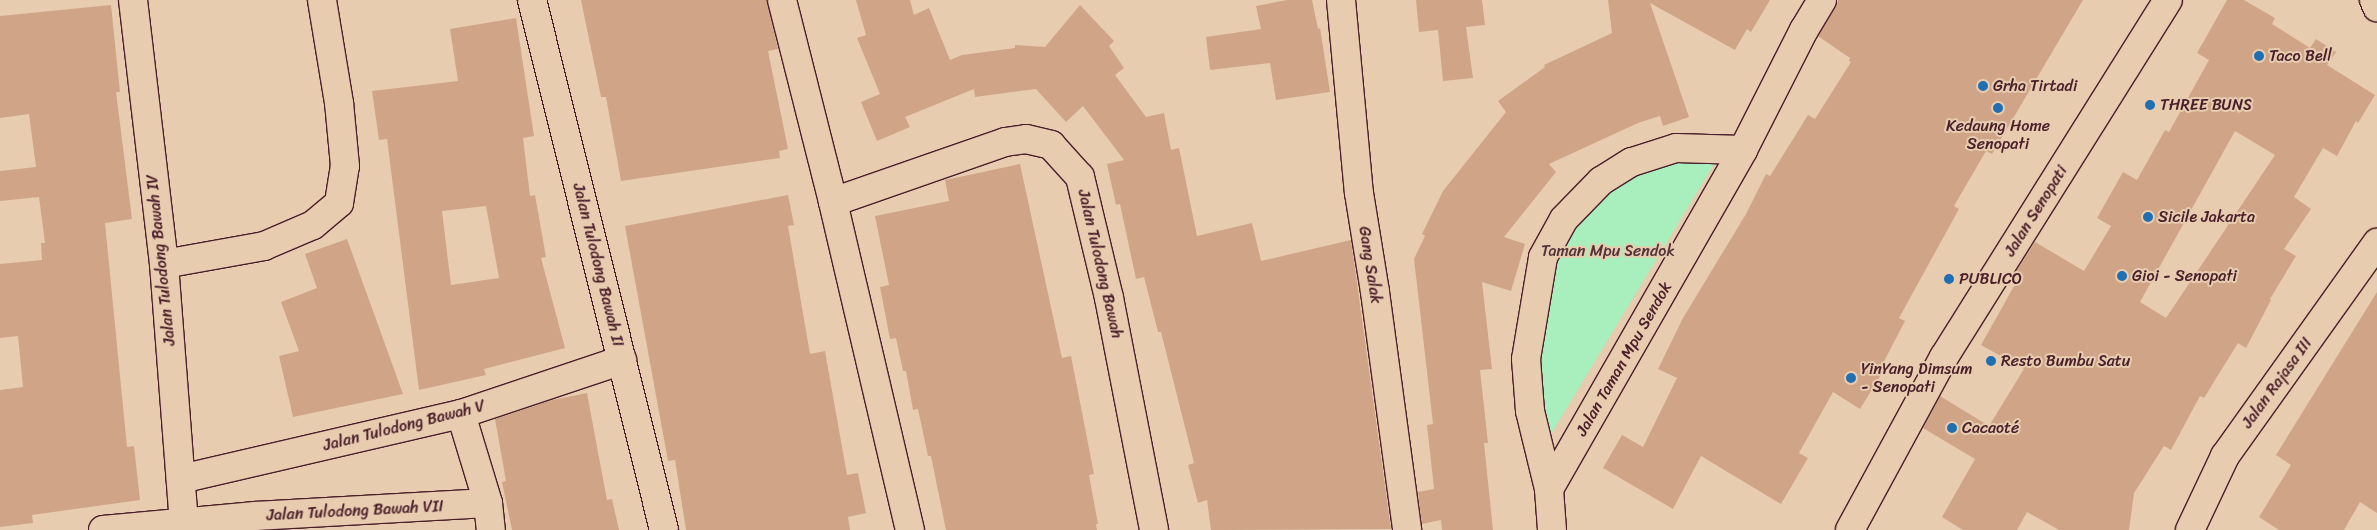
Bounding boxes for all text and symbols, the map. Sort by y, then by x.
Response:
place label: Taco Bell [2269,46,2332,66]
marker: Taco Bell [2253,50,2265,62]
place label: Grha Tirtadi [1993,76,2078,96]
marker: Grha Tirtadi [1977,80,1989,92]
place label: THREE BUNS [2160,95,2252,115]
marker: THREE BUNS [2144,99,2156,111]
marker: Kedaung Home Senopati [1992,102,2004,114]
place label: Kedaung Home Senopati [1946,116,2050,154]
street label: Jalan Senopati [2000,162,2072,260]
street label: Jalan Tulodong Bawah IV [142,173,180,347]
street label: Jalan Tulodong Bawah II [568,181,628,349]
street label: Jalan Tulodong Bawah [1073,188,1127,340]
place label: Sicile Jakarta [2158,207,2254,227]
marker: Sicile Jakarta [2142,211,2154,223]
street label: Gang Salak [1354,225,1386,305]
park label: Taman Mpu Sendok [1541,241,1675,261]
place label: Gioi - Senopati [2132,266,2237,286]
place label: PUBLICO [1959,269,2022,289]
marker: Gioi - Senopati [2116,270,2128,282]
marker: PUBLICO [1943,273,1955,285]
street label: Jalan Taman Mpu Sendok [1572,278,1676,440]
street label: Jalan Rajasa III [2238,334,2316,432]
place label: Resto Bumbu Satu [2001,351,2131,371]
marker: Resto Bumbu Satu [1985,355,1997,367]
place label: YinYang Dimsum - Senopati [1861,359,1972,397]
marker: YinYang Dimsum - Senopati [1845,372,1857,384]
street label: Jalan Tulodong Bawah V [321,397,487,455]
place label: Cacaoté [1962,418,2019,438]
marker: Cacaoté [1946,422,1958,434]
street label: Jalan Tulodong Bawah VII [266,497,444,525]

